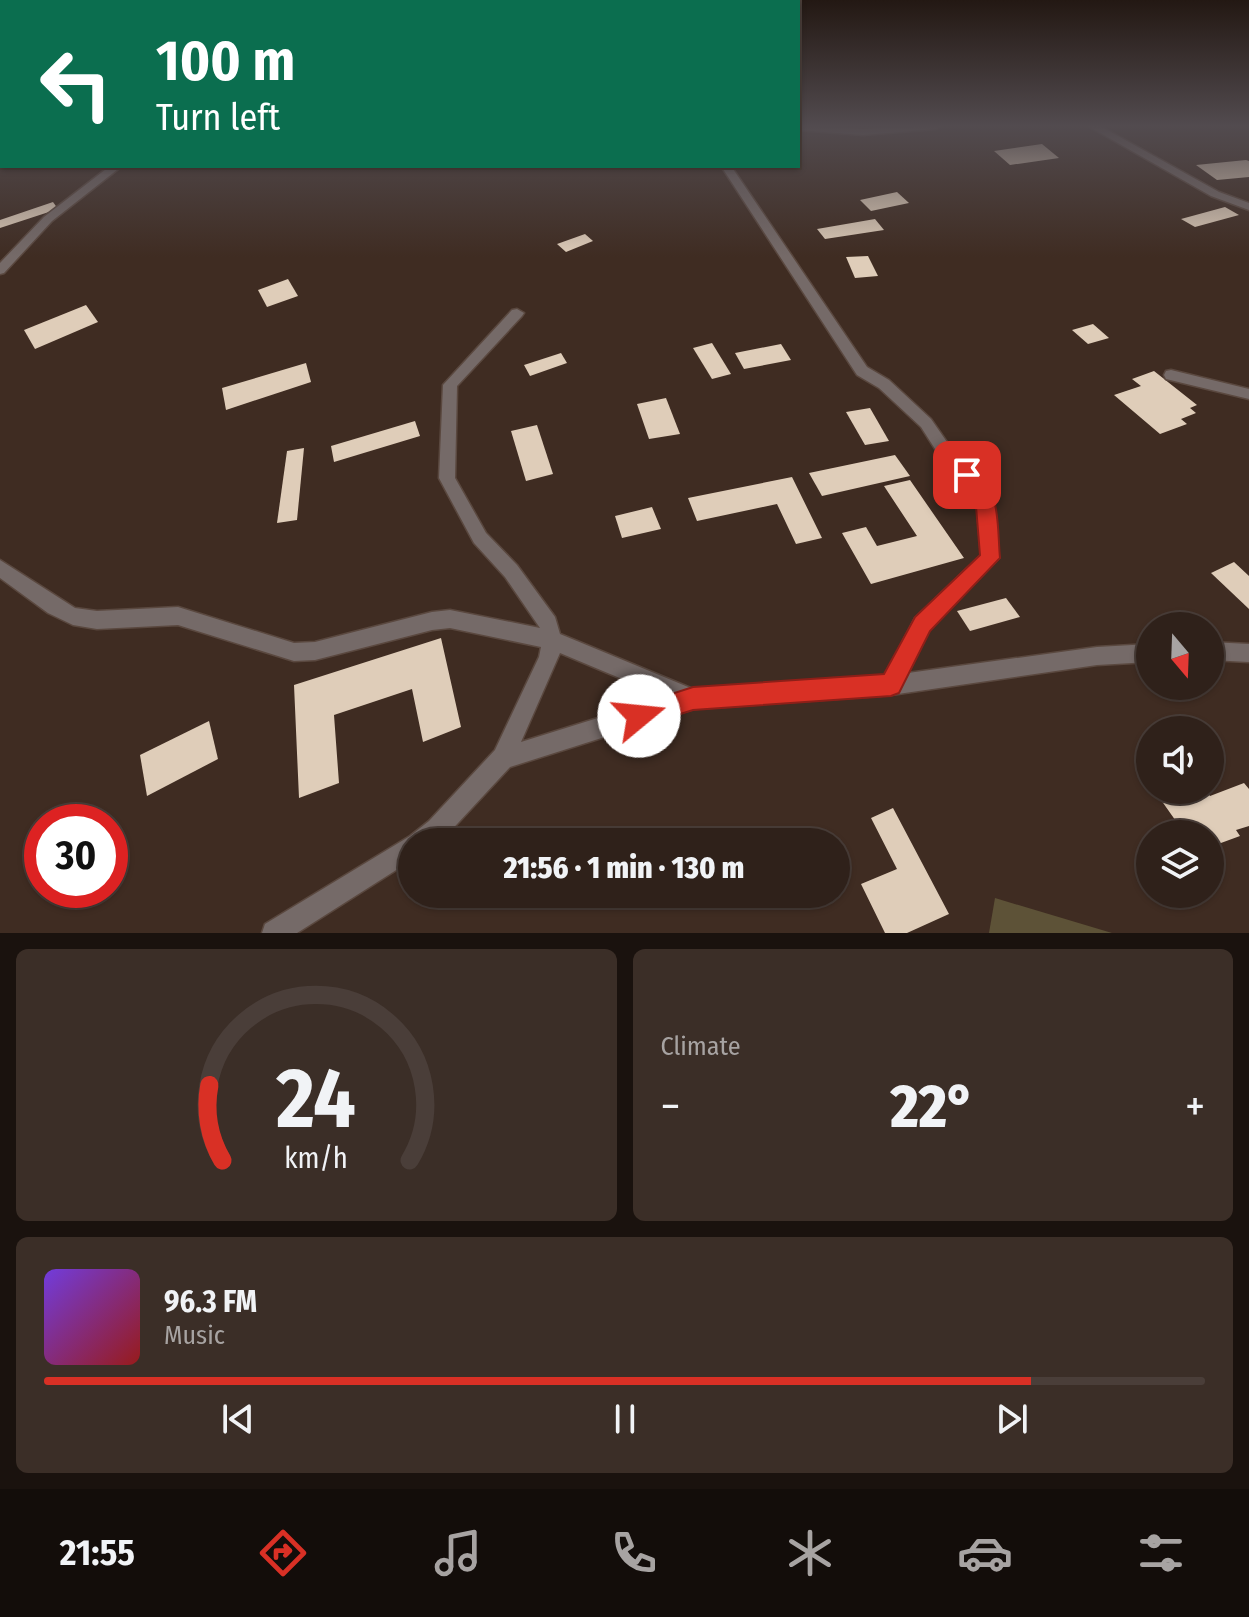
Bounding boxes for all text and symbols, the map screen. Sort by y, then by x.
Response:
text: 100 m [156,28,295,95]
icon: left [24,32,128,136]
text: Turn left [156,96,280,140]
pin [933,441,1001,509]
icon: arrive [945,453,989,497]
north arrow [1136,612,1224,700]
map controls [1136,612,1224,908]
position arrow [597,674,681,758]
button: sound [1136,716,1224,804]
speed limit sign: 30 [24,804,128,908]
button: layers [1136,820,1224,908]
text: 21:56 · 1 min · 130 m [504,850,744,886]
text: Climate [661,1031,741,1062]
text: 24 [275,1049,356,1149]
text: 22° [890,1071,975,1143]
text: − [661,1080,680,1133]
text: + [1185,1080,1205,1133]
text: km/h [284,1141,348,1176]
text: 96.3 FM [164,1284,257,1320]
text: Music [164,1320,225,1351]
icon: previous [216,1397,260,1441]
icon: pause [603,1397,647,1441]
icon: next [990,1397,1034,1441]
icon: directions [255,1525,311,1581]
icon: music [430,1525,486,1581]
icon: phone [606,1525,662,1581]
icon: climate [782,1525,838,1581]
icon: car [957,1525,1013,1581]
icon: filters [1133,1525,1189,1581]
text: 21:55 [60,1531,135,1575]

